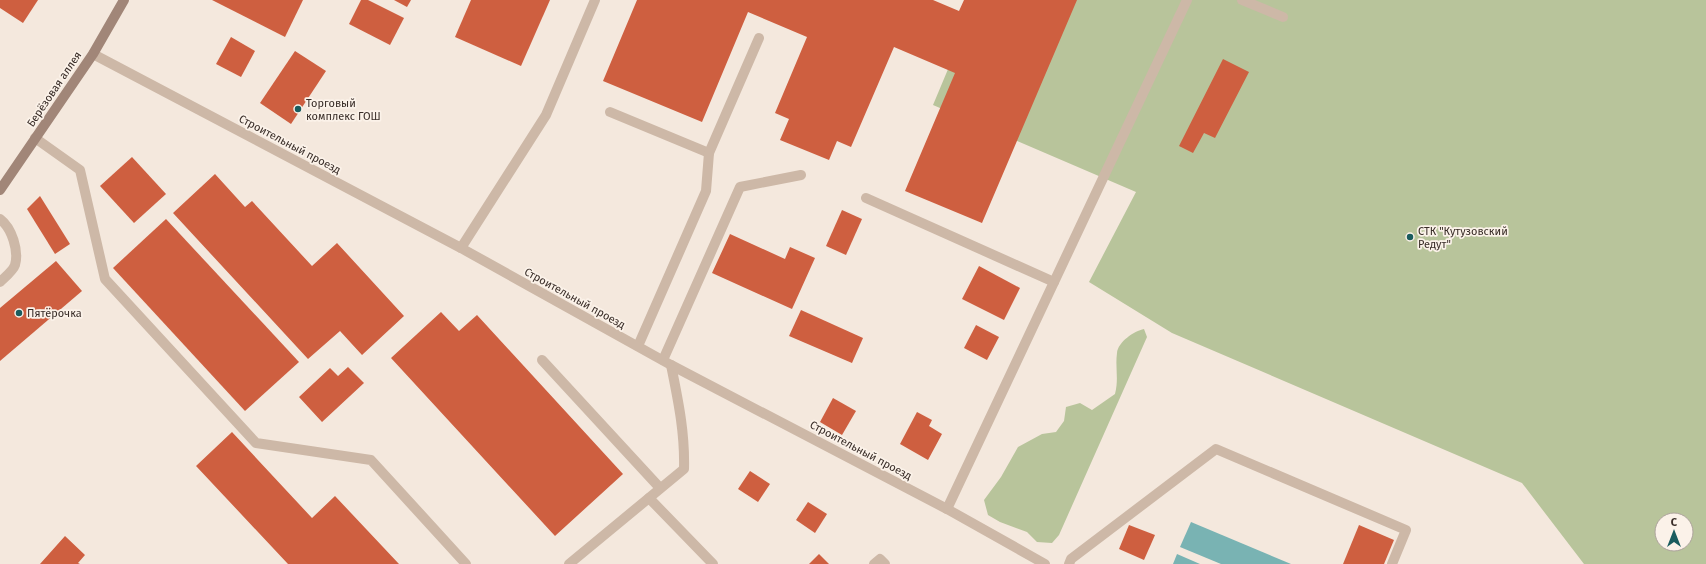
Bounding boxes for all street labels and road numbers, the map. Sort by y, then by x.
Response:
street label: Берёзовая аллея [24,49,84,129]
street label: Строительный проезд [237,112,343,177]
street label: Строительный проезд [522,265,628,332]
street label: Строительный проезд [808,418,914,483]

